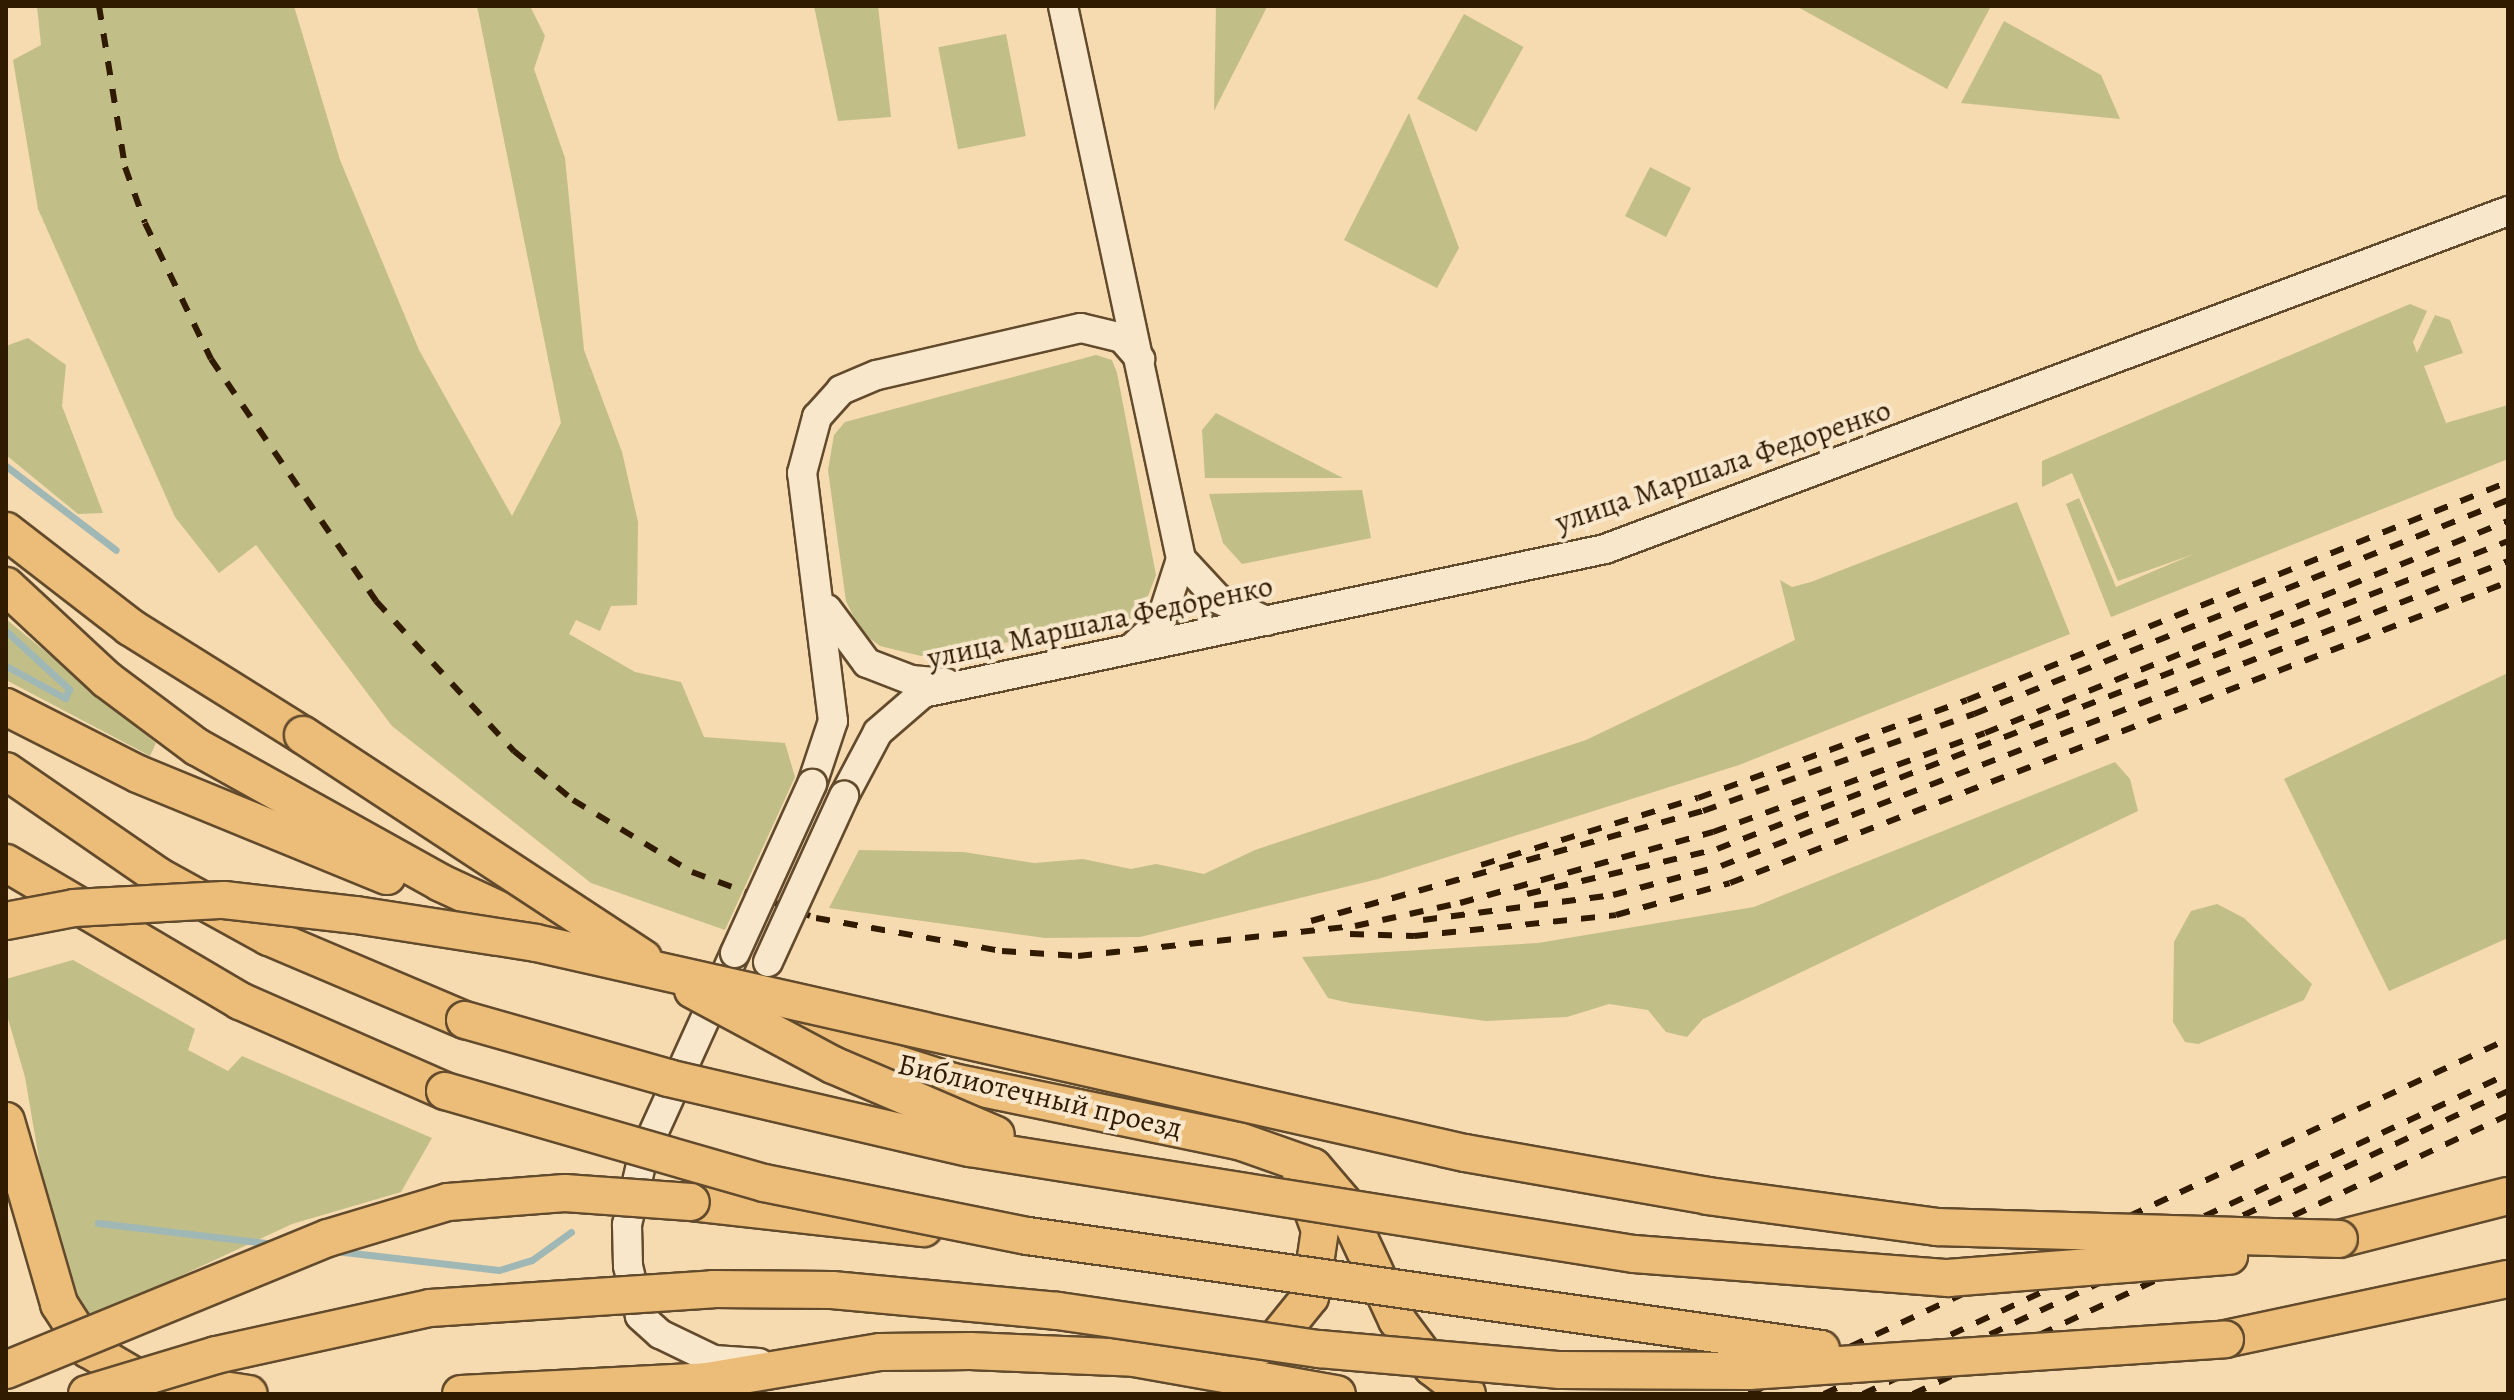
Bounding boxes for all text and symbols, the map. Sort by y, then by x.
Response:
street label: улица Маршала Федоренко [1551,392,1895,540]
street label: улица Маршала Федоренко [924,568,1276,676]
street label: Библиотечный проезд [894,1046,1186,1146]

